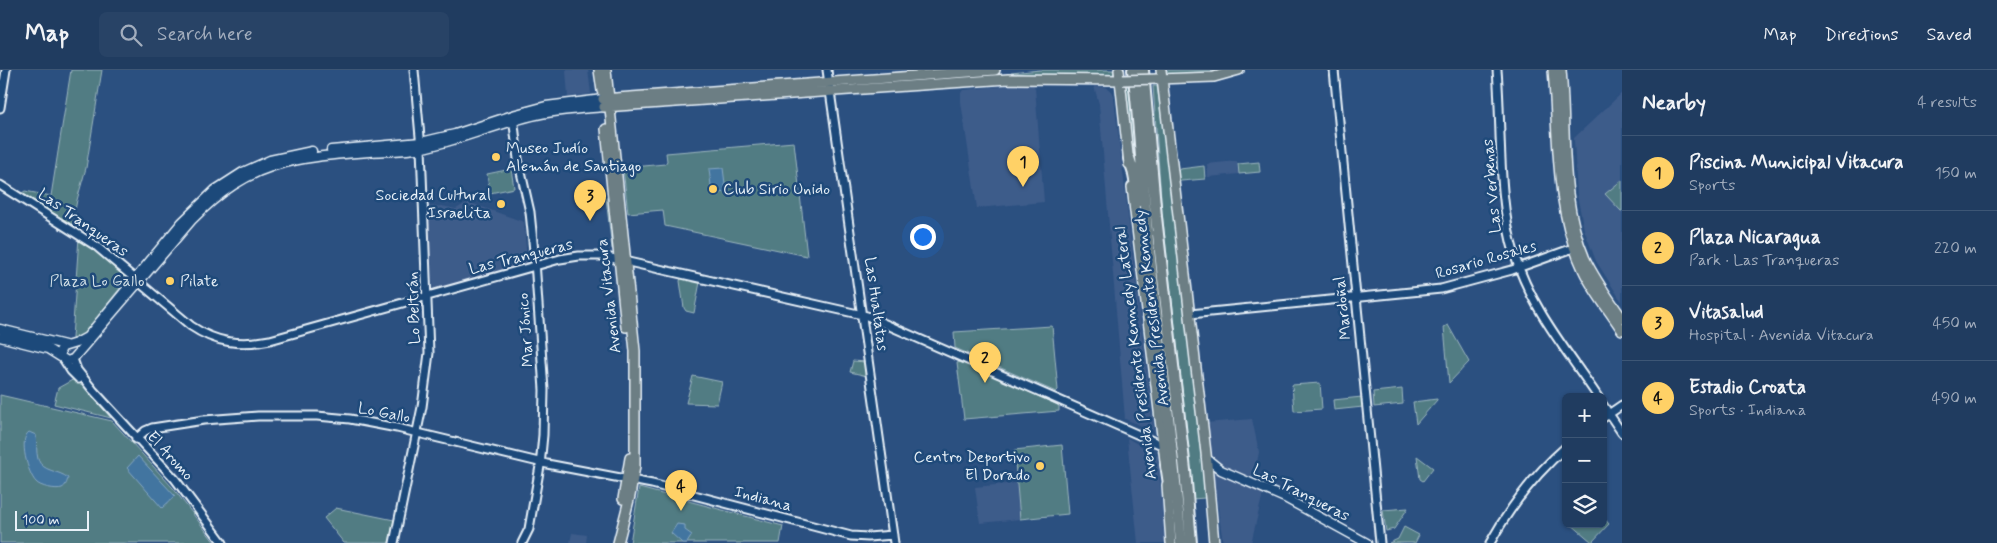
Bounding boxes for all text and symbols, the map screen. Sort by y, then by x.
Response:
search box [99,12,449,57]
text: Map [25,19,69,50]
icon: search [117,21,145,49]
text: Search here [157,22,253,47]
text: Map [1764,23,1797,47]
text: Directions [1825,23,1899,47]
text: Saved [1927,23,1972,47]
text: Nearby [1642,89,1706,117]
text: 4 results [1917,92,1977,113]
place label: Museo Judío Alemán de Santiago [506,138,641,177]
street label: Las Verbenas [1477,138,1507,234]
pin: 1 [1007,146,1039,187]
text: Piscina Municipal Vitacura [1689,150,1904,175]
marker: Museo Judío Alemán de Santiago [490,151,502,163]
text: 1 [1654,163,1662,184]
text: 150 m [1935,163,1977,184]
text: Sports [1689,175,1735,196]
place label: Club Sirio Unido [723,179,830,200]
pin: 3 [574,180,606,221]
marker: Club Sirio Unido [707,183,719,195]
street label: Las Tranqueras [33,184,133,262]
place label: Sociedad Cultural Israelita [376,185,491,224]
marker: Sociedad Cultural Israelita [495,198,507,210]
street label: Avenida Presidente Kennedy [1130,209,1174,407]
your location [910,224,936,250]
street label: Avenida Presidente Kennedy Lateral [1110,225,1162,481]
text: Plaza Nicaragua [1689,225,1821,250]
street label: Las Tranqueras [467,234,575,280]
street label: Rosario Rosales [1433,236,1539,284]
street label: Avenida Vitacura [592,237,626,355]
text: 2 [1654,238,1662,259]
text: 220 m [1934,238,1977,259]
text: Park · Las Tranqueras [1689,250,1839,271]
street label: Las Hualtatas [859,256,893,352]
park label: Plaza Lo Gallo [50,271,144,292]
place label: Pilate [180,271,219,292]
street label: Lo Beltrán [402,271,426,345]
marker: Pilate [164,275,176,287]
street label: Mardoñal [1329,275,1357,341]
street label: Mar Jónico [513,292,539,368]
text: Vitasalud [1689,300,1764,325]
text: 3 [1654,313,1662,334]
text: 450 m [1932,313,1977,334]
text: Hospital · Avenida Vitacura [1689,325,1874,346]
pin: 2 [969,342,1001,383]
text: Estadio Croata [1689,375,1806,400]
text: 4 [1653,388,1663,409]
text: 490 m [1931,388,1977,409]
map controls [1562,393,1607,528]
button: + [1562,393,1607,438]
street label: Lo Gallo [356,398,412,428]
text: Sports · Indiana [1689,400,1806,421]
street label: El Aromo [142,427,198,485]
button: − [1562,438,1607,483]
place label: Centro Deportivo El Dorado [914,447,1030,486]
marker: Centro Deportivo El Dorado [1034,460,1046,472]
street label: Las Tranqueras [1249,460,1353,526]
pin: 4 [665,470,697,511]
street label: Indiana [732,481,794,517]
button: layers [1562,483,1607,528]
scale bar [15,508,89,531]
text: 100 m [22,511,60,529]

